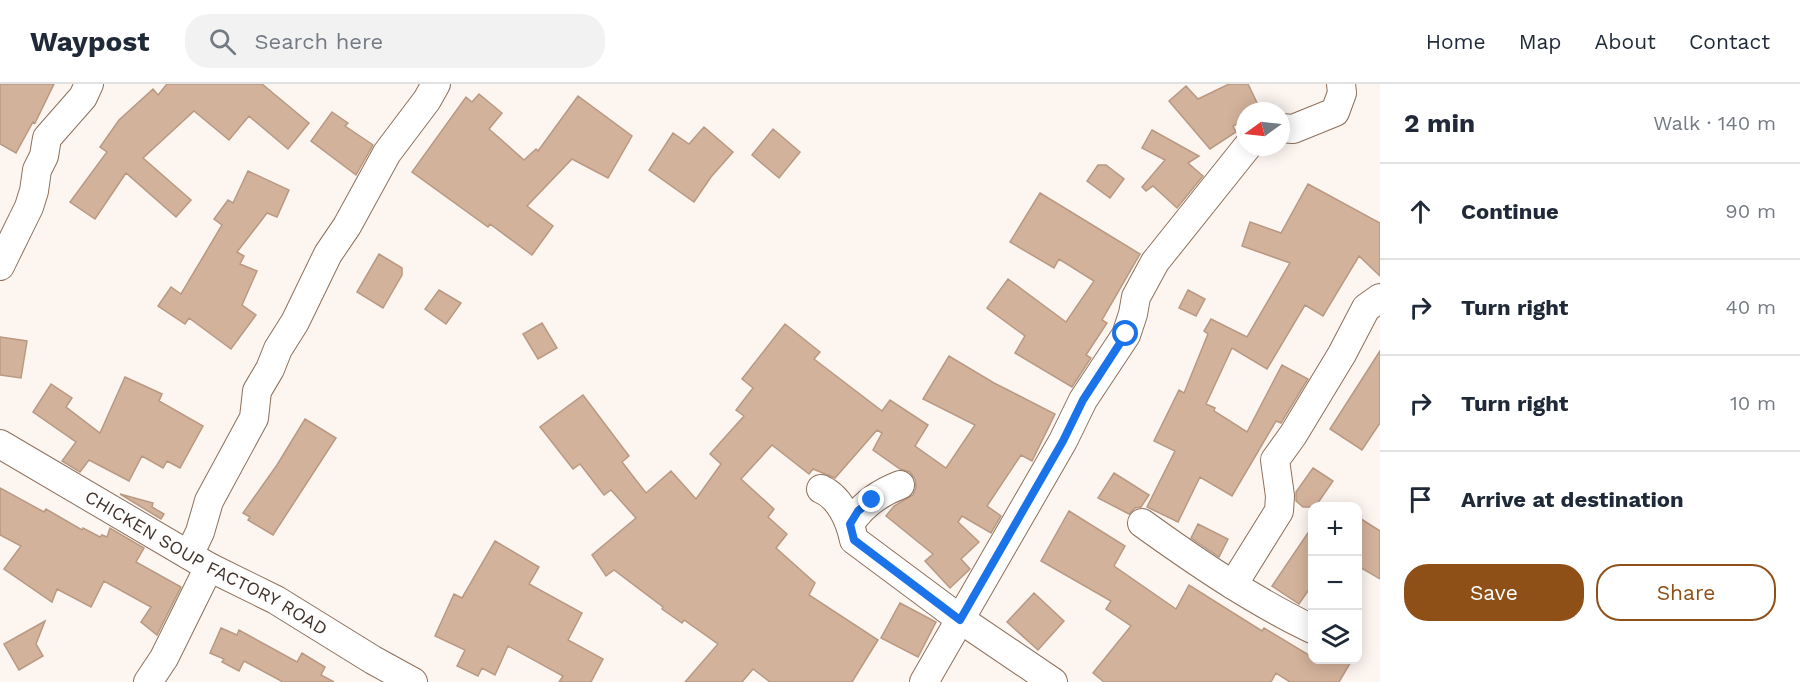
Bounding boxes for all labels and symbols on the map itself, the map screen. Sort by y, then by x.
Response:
north arrow [1236,102,1290,156]
route start [1112,320,1138,346]
street label: CHICKEN SOUP FACTORY ROAD [82,485,331,639]
route end [858,486,884,512]

